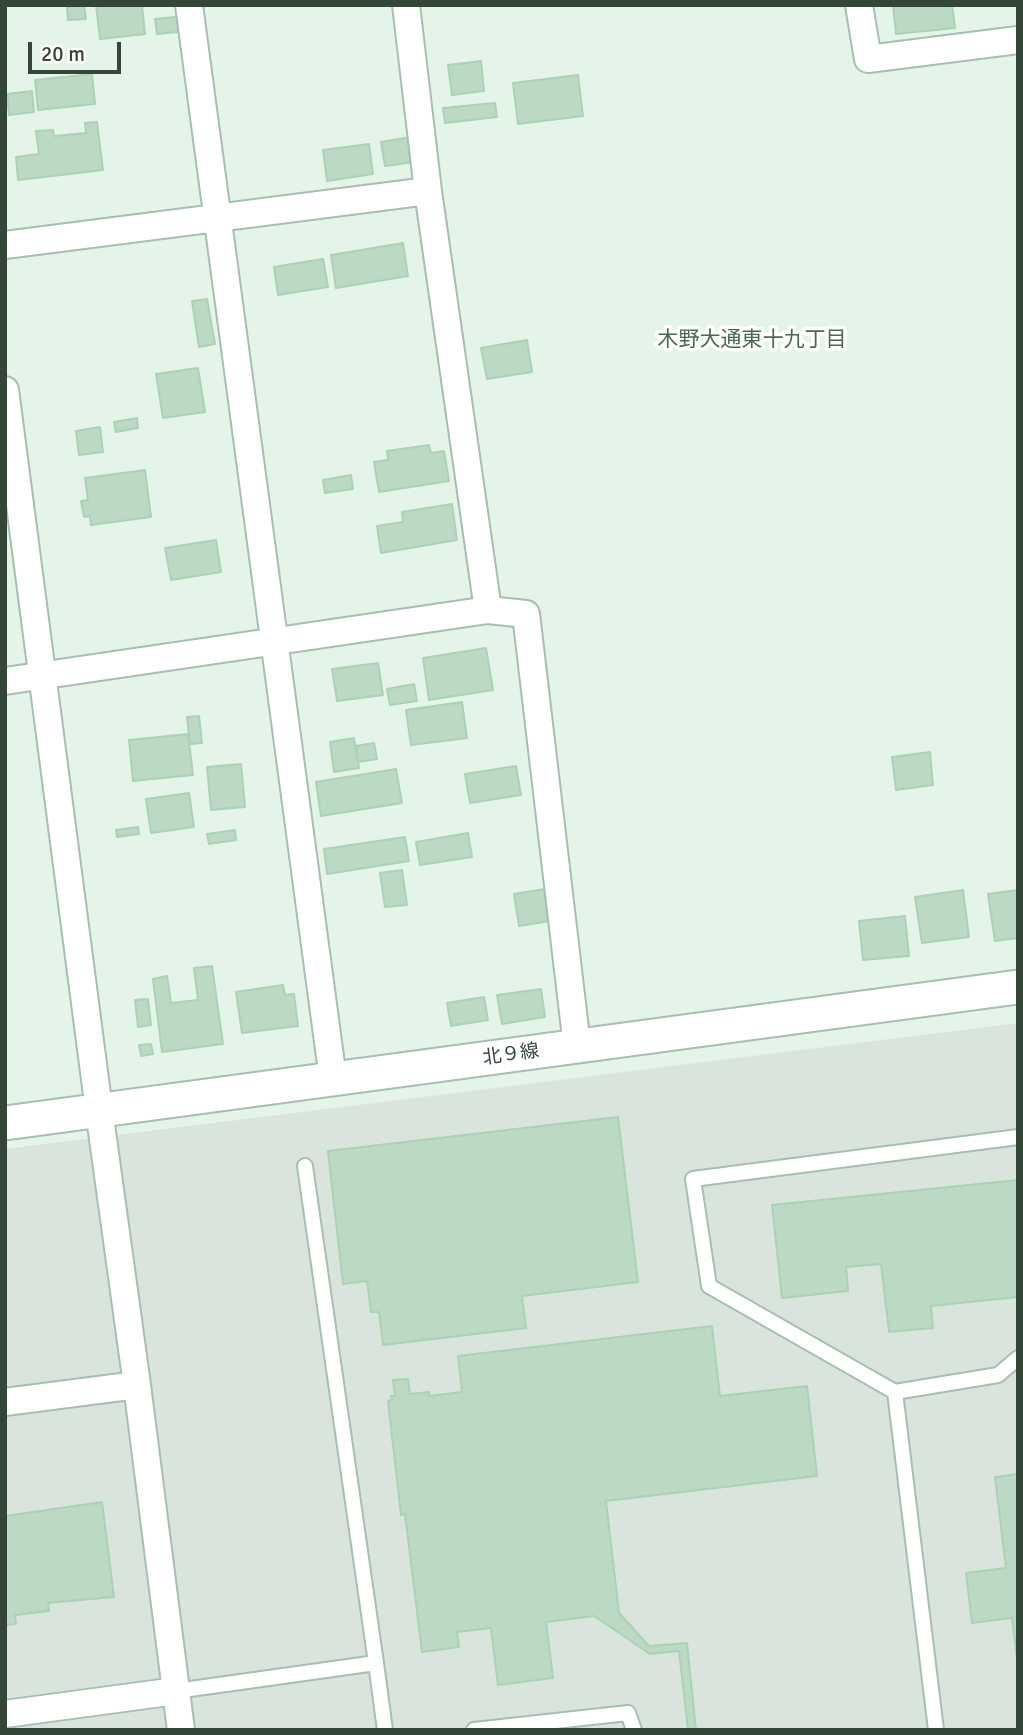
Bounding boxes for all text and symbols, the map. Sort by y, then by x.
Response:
scale bar [32,28,124,72]
text: 20 m [41,41,85,67]
district label: 木野大通東十九丁目 [658,327,846,353]
street label: 北９線 [481,1040,541,1070]

